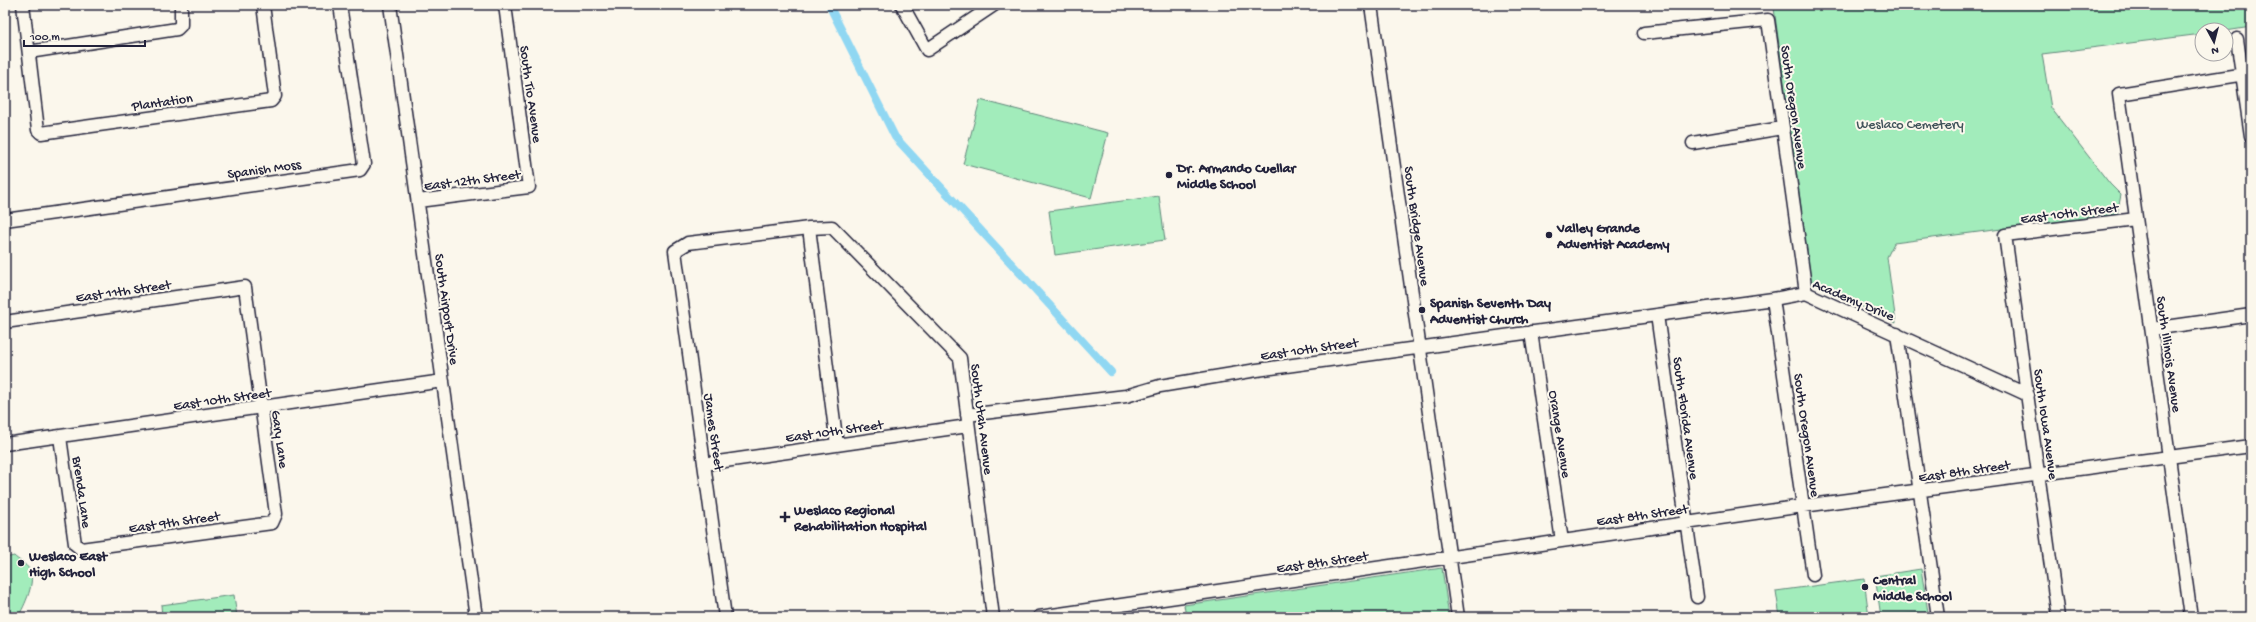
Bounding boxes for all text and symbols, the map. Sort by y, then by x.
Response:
scale bar [24,22,145,48]
north arrow [2194,22,2234,62]
text: 100 m [29,31,60,45]
street label: South Oregon Avenue [1775,44,1810,171]
text: N [2211,44,2219,56]
street label: South Tio Avenue [514,45,545,145]
street label: Plantation [130,91,194,116]
park label: Weslaco Cemetery [1856,117,1964,134]
street label: Spanish Moss [226,157,303,184]
place label: Dr. Armando Cuellar Middle School [1175,161,1297,194]
street label: South Bridge Avenue [1399,165,1432,288]
street label: East 12th Street [423,167,523,196]
marker: Dr. Armando Cuellar Middle School [1164,170,1174,180]
street label: East 10th Street [2020,200,2120,229]
place label: Valley Grande Adventist Academy [1556,221,1670,254]
marker: Valley Grande Adventist Academy [1544,230,1554,240]
street label: South Airport Drive [429,253,462,367]
street label: East 11th Street [75,277,173,308]
street label: Academy Drive [1810,277,1897,326]
street label: South Illinois Avenue [2151,295,2184,414]
place label: Spanish Seventh Day Adventist Church [1429,296,1551,329]
marker: Spanish Seventh Day Adventist Church [1417,305,1427,315]
street label: East 10th Street [1260,335,1360,366]
street label: South Florida Avenue [1667,356,1702,482]
street label: South Utah Avenue [965,363,996,476]
street label: South Iowa Avenue [2028,368,2061,482]
street label: South Oregon Avenue [1788,372,1823,499]
street label: East 10th Street [173,385,273,416]
street label: Orange Avenue [1543,389,1574,480]
street label: James Street [699,392,727,474]
street label: Gary Lane [266,409,291,470]
street label: East 10th Street [785,417,885,448]
street label: Brenda Lane [67,454,94,530]
street label: East 8th Street [1917,457,2012,487]
street label: East 8th Street [1595,501,1690,531]
place label: Weslaco Regional Rehabilitation Hospital [793,503,927,536]
street label: East 9th Street [128,509,222,538]
marker: Weslaco Regional Rehabilitation Hospital [779,511,791,523]
street label: East 8th Street [1275,548,1370,578]
place label: Weslaco East High School [28,549,108,582]
marker: Weslaco East High School [16,558,26,568]
place label: Central Middle School [1872,573,1952,606]
marker: Central Middle School [1860,582,1870,592]

